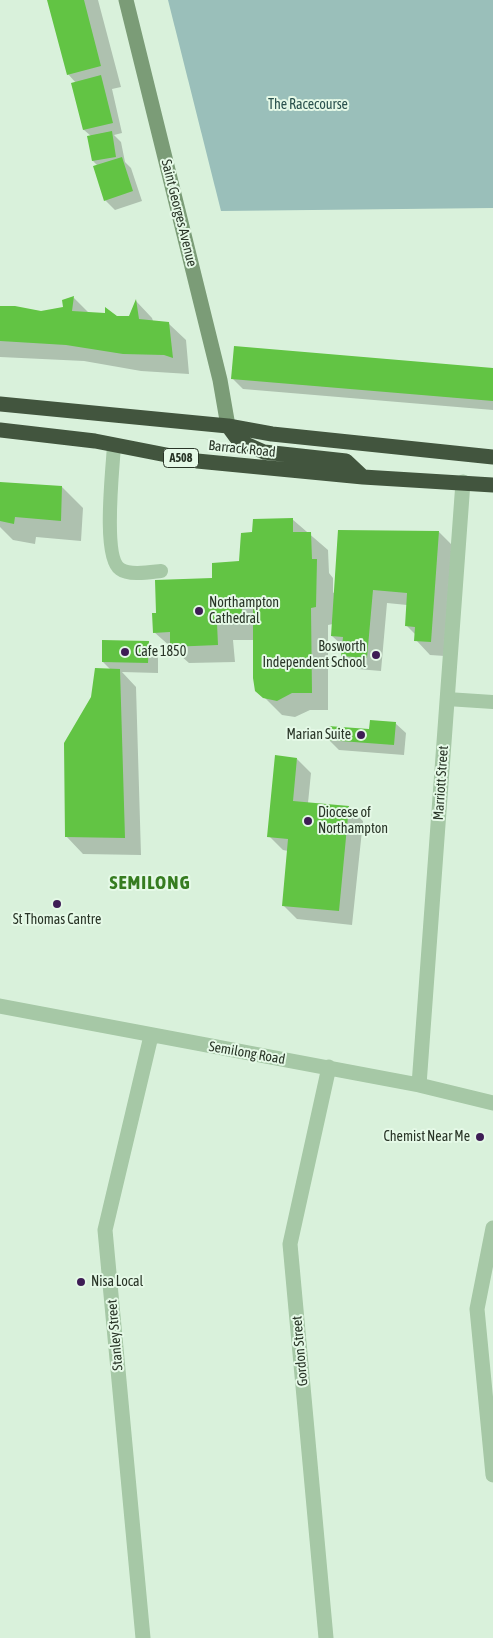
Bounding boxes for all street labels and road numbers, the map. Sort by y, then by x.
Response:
street label: Saint Georges Avenue [158,158,200,268]
street label: Barrack Road [207,437,277,461]
road number: A508 [164,448,198,468]
street label: Marriott Street [430,745,452,821]
street label: Semilong Road [208,1038,286,1068]
street label: Stanley Street [104,1299,126,1371]
street label: Gordon Street [289,1315,311,1387]

